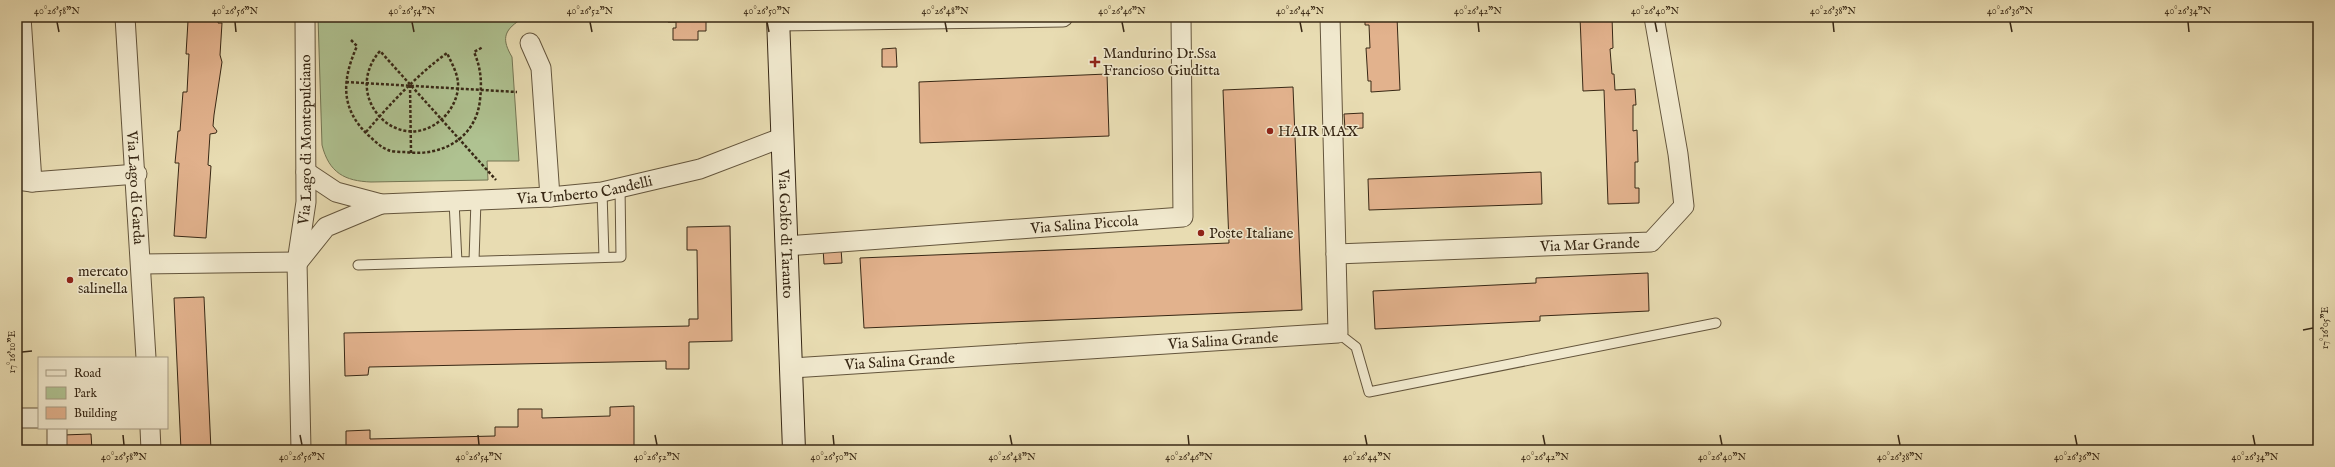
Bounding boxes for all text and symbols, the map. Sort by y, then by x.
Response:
text: 40°26'58"N [34,5,80,18]
text: 40°26'56"N [212,5,258,18]
text: 40°26'54"N [389,5,436,18]
text: 40°26'52"N [567,5,614,18]
text: 40°26'50"N [744,5,791,18]
text: 40°26'48"N [921,5,969,18]
text: 40°26'46"N [1098,5,1146,18]
text: 40°26'44"N [1276,5,1324,18]
text: 40°26'42"N [1454,5,1502,18]
text: 40°26'40"N [1631,5,1679,18]
text: 40°26'38"N [1810,5,1856,18]
text: 40°26'36"N [1987,5,2033,18]
text: 40°26'34"N [2165,5,2212,18]
place label: Mandurino Dr.Ssa Francioso Giuditta [1103,44,1220,80]
street label: Via Lago di Montepulciano [294,54,316,227]
marker: Mandurino Dr.Ssa Francioso Giuditta [1090,57,1100,67]
place label: HAIR MAX [1278,122,1358,141]
marker: HAIR MAX [1265,126,1275,136]
street label: Via Lago di Garda [122,129,148,246]
street label: Via Golfo di Taranto [774,168,797,299]
street label: Via Umberto Candelli [516,172,654,208]
street label: Via Salina Piccola [1029,211,1139,238]
place label: Poste Italiane [1209,224,1294,243]
marker: Poste Italiane [1196,228,1206,238]
street label: Via Mar Grande [1539,233,1640,256]
place label: mercato salinella [78,262,128,298]
marker: mercato salinella [65,275,75,285]
text: 17°16'05"E [2319,307,2332,349]
street label: Via Salina Grande [1166,328,1279,354]
text: 17°16'10"E [6,331,19,373]
street label: Via Salina Grande [843,349,956,375]
legend [38,357,168,429]
text: Road [74,366,102,381]
text: Park [74,386,97,401]
text: Building [74,406,118,421]
text: 40°26'58"N [101,451,147,464]
text: 40°26'56"N [279,451,325,464]
text: 40°26'54"N [456,451,503,464]
text: 40°26'52"N [634,451,681,464]
text: 40°26'50"N [811,451,858,464]
text: 40°26'48"N [988,451,1036,464]
text: 40°26'46"N [1165,451,1213,464]
text: 40°26'44"N [1343,451,1391,464]
text: 40°26'42"N [1521,451,1569,464]
text: 40°26'40"N [1698,451,1746,464]
text: 40°26'38"N [1877,451,1923,464]
text: 40°26'36"N [2054,451,2100,464]
text: 40°26'34"N [2232,451,2279,464]

